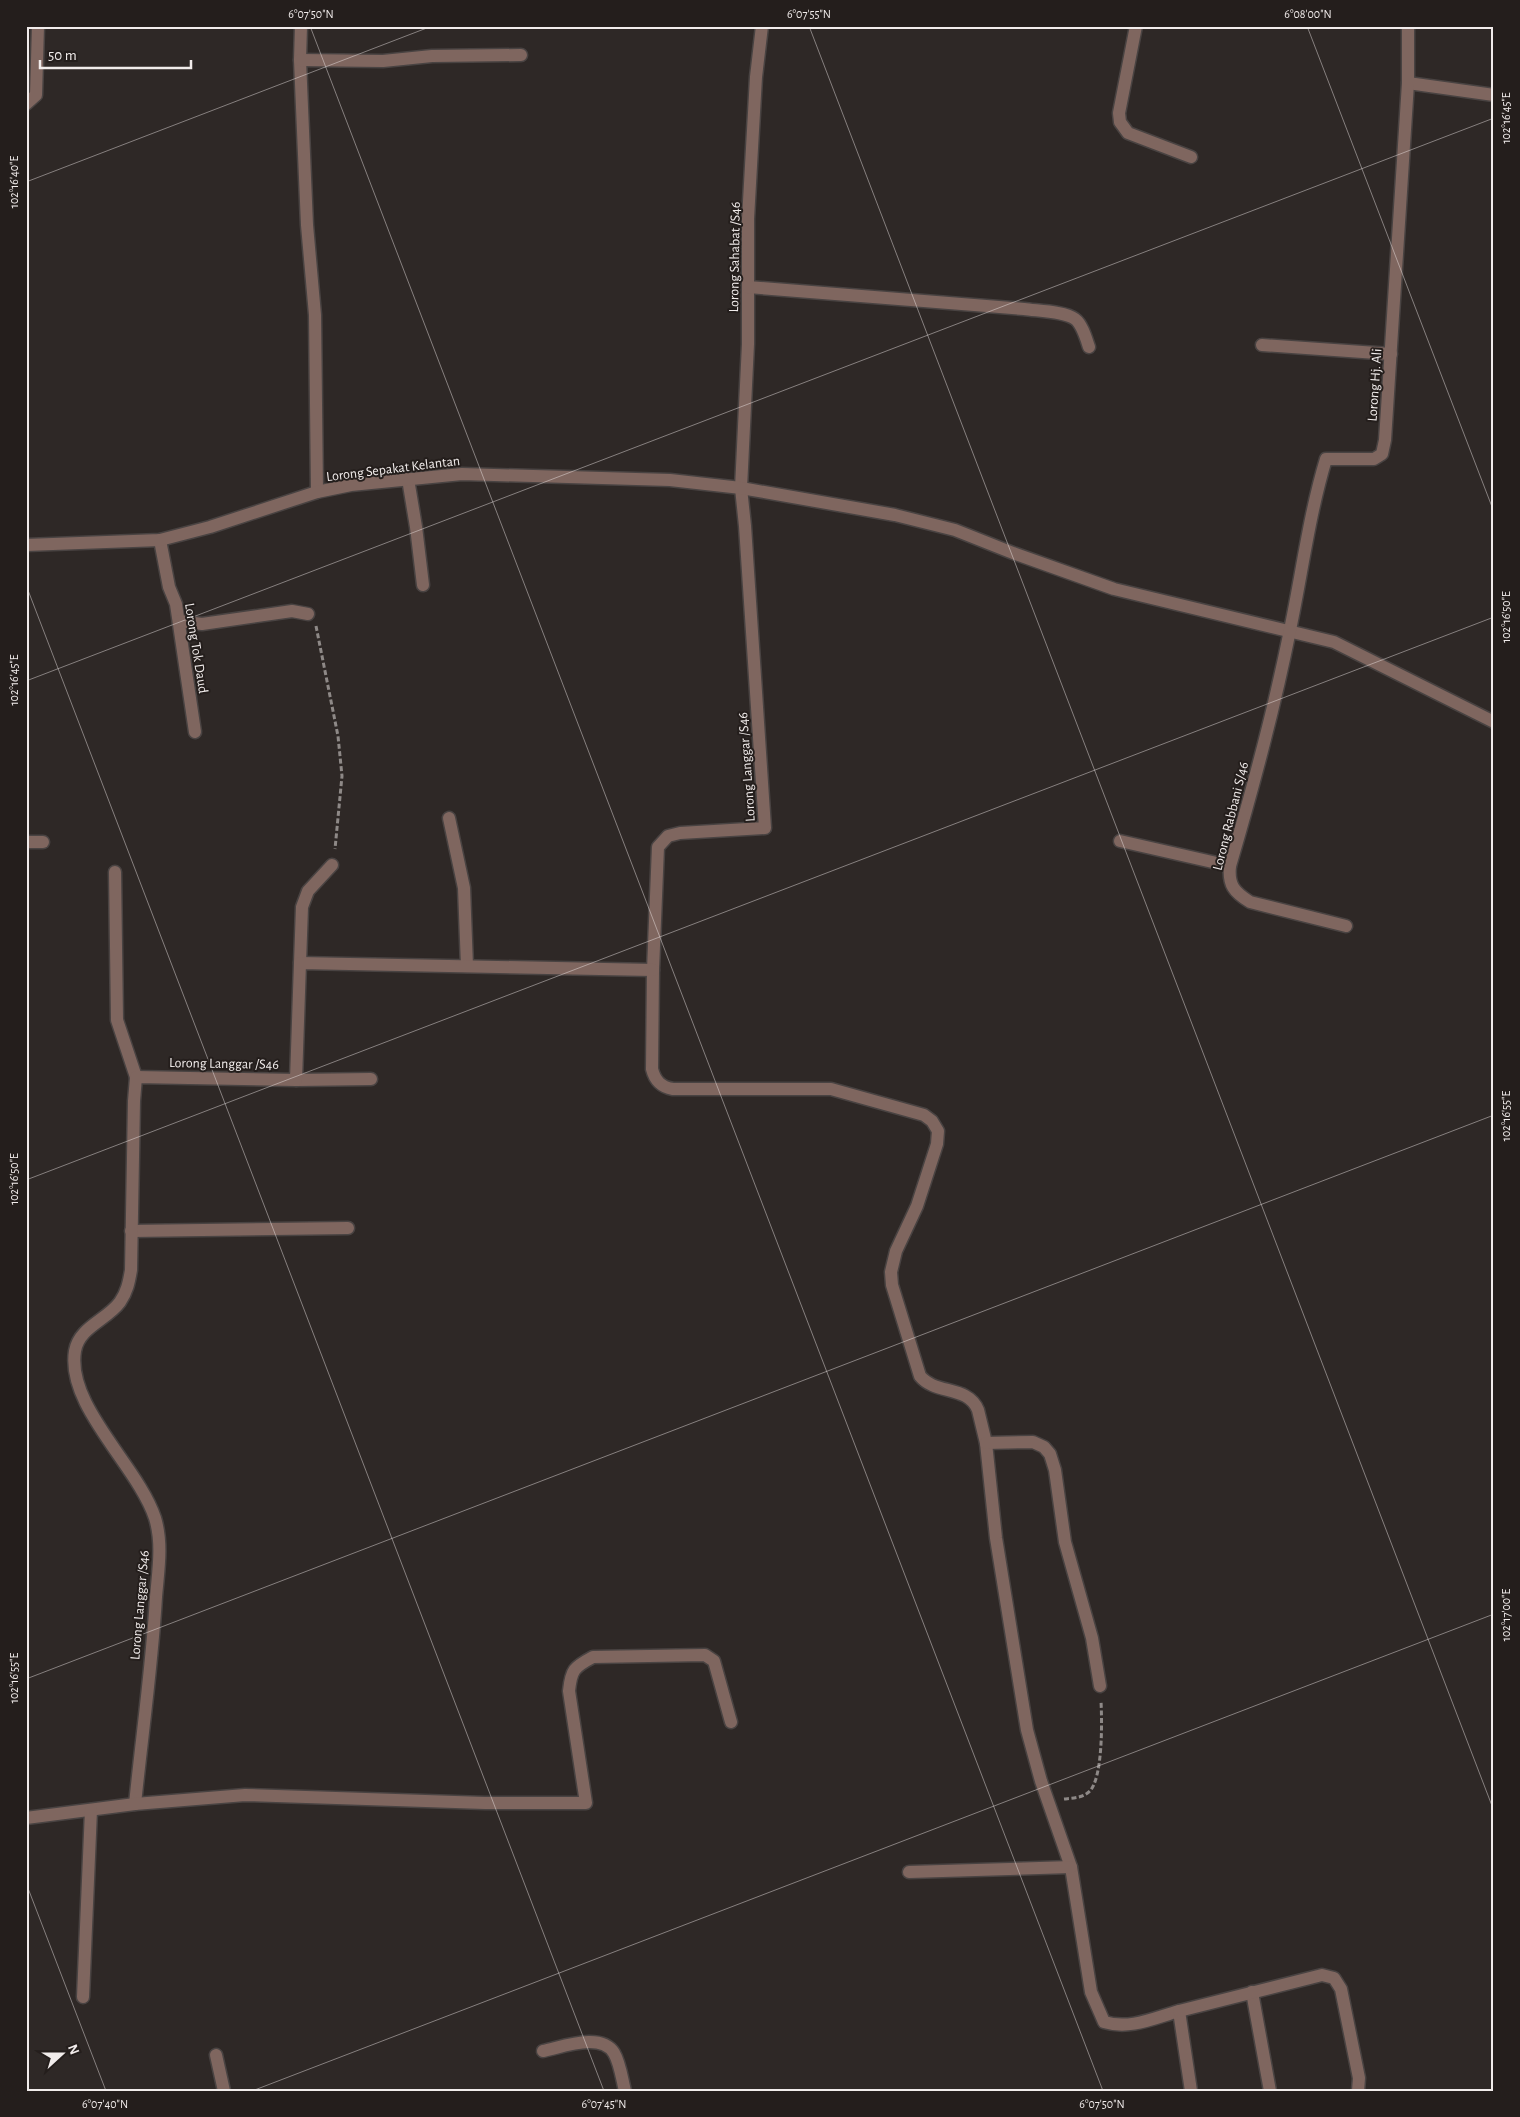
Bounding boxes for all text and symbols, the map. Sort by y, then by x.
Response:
text: 6°07'50"N [288,8,334,20]
text: 6°07'55"N [787,8,831,20]
text: 6°08'00"N [1284,8,1332,20]
scale bar [40,38,191,70]
text: 50 m [48,48,77,63]
text: 102°16'45"E [1500,92,1512,144]
text: 102°16'40"E [8,156,20,208]
street label: Lorong Sahabat /S46 [727,201,743,313]
street label: Lorong Hj. Ali [1365,348,1385,422]
street label: Lorong Sepakat Kelantan [326,454,461,484]
text: 102°16'50"E [1500,591,1512,643]
street label: Lorong Tok Daud [182,602,210,694]
text: 102°16'45"E [8,654,20,706]
street label: Lorong Langgar /S46 [736,712,758,822]
street label: Lorong Rabbani S/46 [1211,760,1251,872]
street label: Lorong Langgar /S46 [169,1056,279,1072]
text: 102°16'55"E [1500,1091,1512,1141]
text: 102°16'50"E [8,1153,20,1205]
street label: Lorong Langgar /S46 [128,1550,152,1660]
text: 102°17'00"E [1500,1589,1512,1641]
text: 102°16'55"E [8,1653,20,1703]
north arrow [38,2030,88,2080]
text: N [65,2043,81,2057]
text: 6°07'40"N [82,2098,128,2110]
text: 6°07'45"N [582,2098,626,2110]
text: 6°07'50"N [1079,2098,1125,2110]

